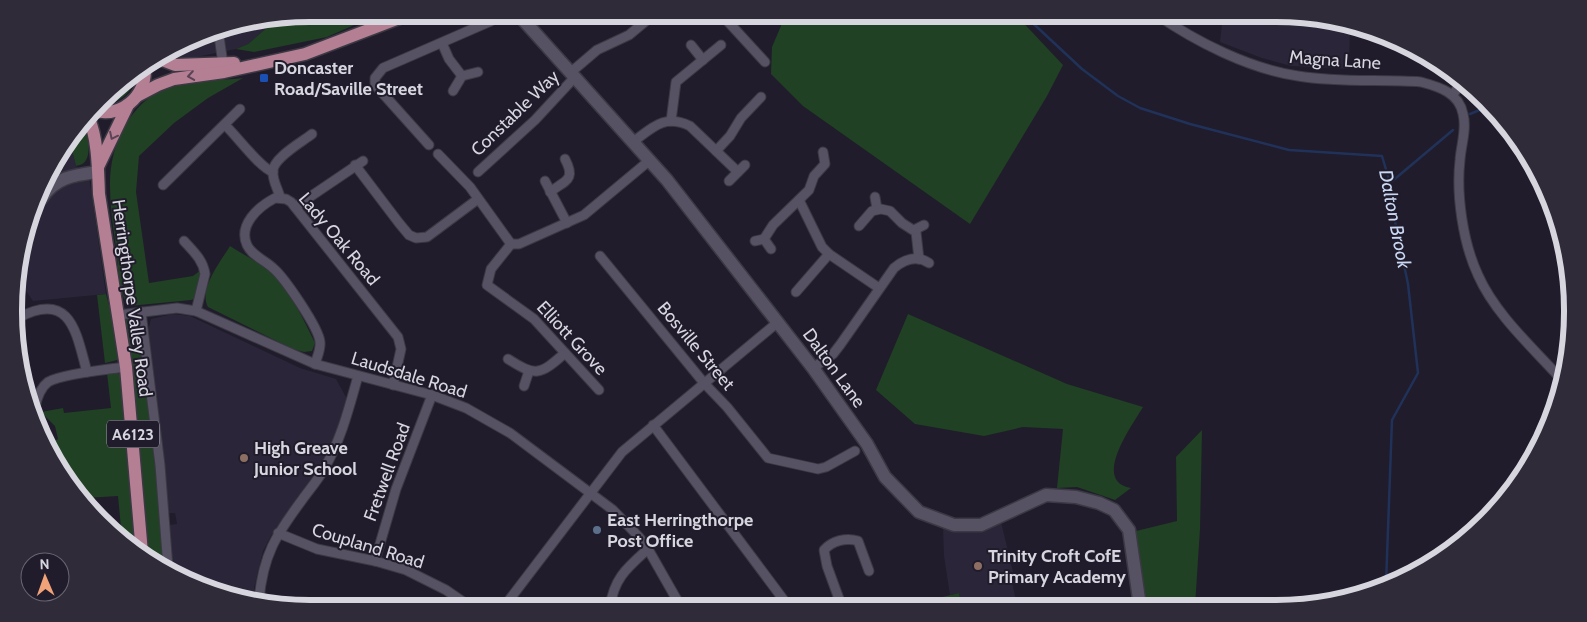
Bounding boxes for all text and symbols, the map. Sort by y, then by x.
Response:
street label: Magna Lane [1288,46,1382,74]
place label: Doncaster Road/Saville Street [274,57,423,100]
street label: Constable Way [466,65,564,161]
one-way arrow [187,71,196,81]
marker: Doncaster Road/Saville Street [258,72,270,84]
one-way arrow [109,131,119,140]
water label: Dalton Brook [1374,168,1416,271]
street label: Lady Oak Road [294,188,384,290]
street label: Herringthorpe Valley Road [107,198,157,398]
street label: Elliott Grove [532,296,612,380]
street label: Bosville Street [653,297,739,395]
street label: Dalton Lane [798,324,870,412]
street label: Laudsdale Road [349,347,469,403]
road number: A6123 [107,420,159,448]
street label: Fretwell Road [359,420,415,524]
place label: High Greave Junior School [253,437,357,480]
marker: High Greave Junior School [238,452,250,464]
place label: East Herringthorpe Post Office [607,509,753,552]
street label: Coupland Road [309,518,427,574]
marker: East Herringthorpe Post Office [591,524,603,536]
place label: Trinity Croft CofE Primary Academy [988,545,1126,588]
north arrow [20,552,70,602]
text: N [39,555,50,573]
marker: Trinity Croft CofE Primary Academy [972,560,984,572]

